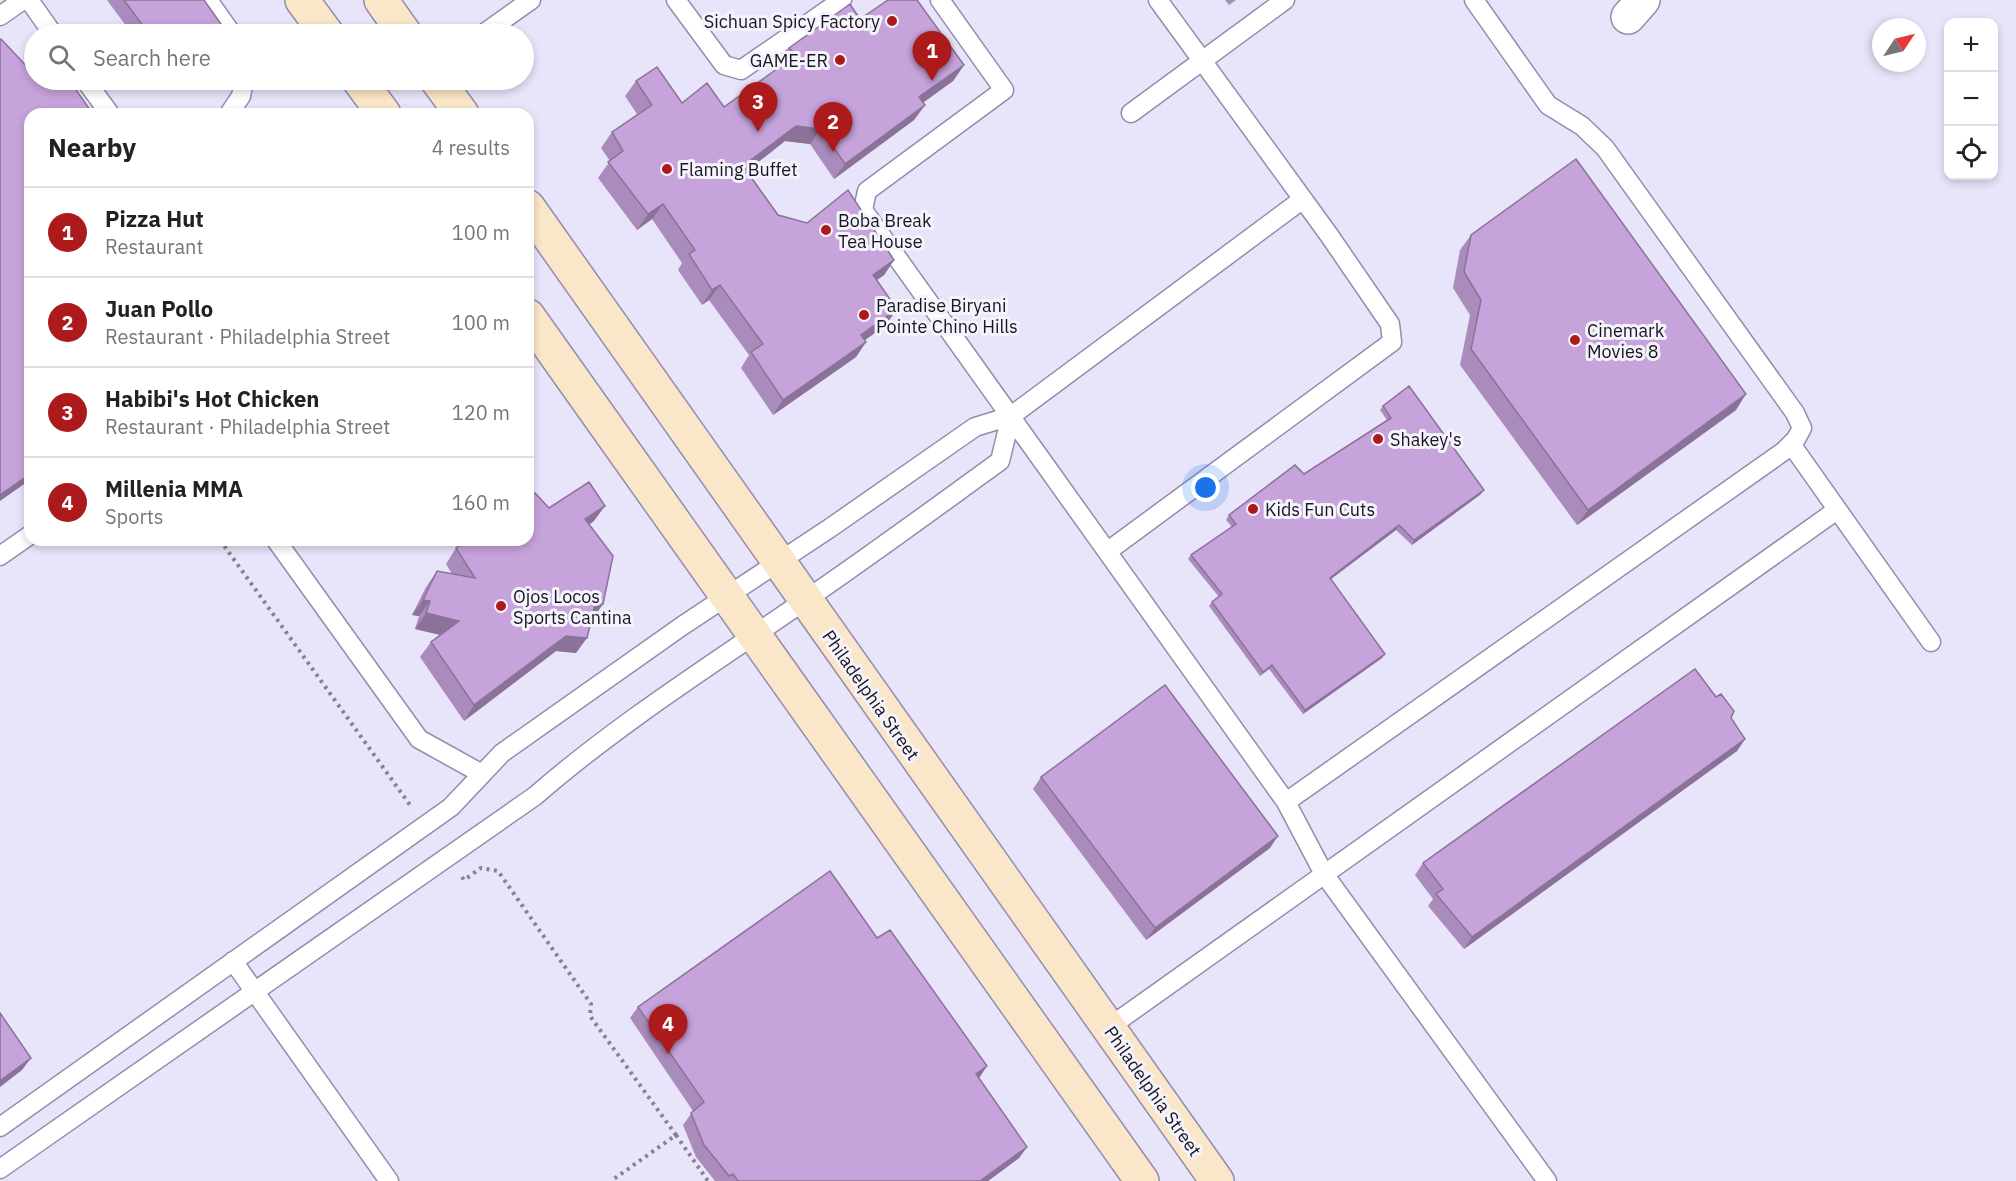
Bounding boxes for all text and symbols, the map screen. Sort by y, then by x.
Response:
place label: Sichuan Spicy Factory [704,10,880,33]
marker: Sichuan Spicy Factory [885,14,899,28]
north arrow [1872,18,1926,72]
map controls [1944,18,1998,180]
button: + [1944,18,1998,72]
search box [24,24,534,90]
pin: 1 [912,32,952,81]
icon: search [45,41,78,74]
text: Search here [93,43,211,72]
place label: GAME-ER [750,49,828,72]
marker: GAME-ER [833,53,847,67]
button: − [1944,72,1998,126]
pin: 3 [738,82,777,132]
pin: 2 [814,102,852,152]
button: locate [1944,126,1998,180]
text: Nearby [48,130,136,164]
text: 4 results [432,134,510,161]
place label: Flaming Buffet [679,158,798,181]
marker: Flaming Buffet [660,162,674,176]
text: Pizza Hut [105,204,204,233]
place label: Boba Break Tea House [838,209,932,253]
text: 1 [62,219,74,246]
text: 100 m [452,219,510,246]
marker: Boba Break Tea House [819,223,833,237]
text: Restaurant [105,233,203,260]
text: Juan Pollo [105,294,213,323]
place label: Paradise Biryani Pointe Chino Hills [876,294,1018,338]
marker: Paradise Biryani Pointe Chino Hills [857,308,871,322]
text: 2 [62,309,74,336]
text: 100 m [452,309,510,336]
place label: Cinemark Movies 8 [1587,319,1665,363]
text: Restaurant · Philadelphia Street [105,323,390,350]
marker: Cinemark Movies 8 [1568,333,1582,347]
text: Habibi's Hot Chicken [105,384,319,413]
text: 3 [62,399,74,426]
text: 120 m [452,399,510,426]
text: Restaurant · Philadelphia Street [105,413,390,440]
place label: Shakey's [1390,428,1462,451]
marker: Shakey's [1371,432,1385,446]
your location [1191,473,1220,502]
text: Millenia MMA [105,474,243,503]
text: 4 [62,489,74,516]
text: 160 m [452,489,510,516]
place label: Kids Fun Cuts [1265,498,1375,521]
marker: Kids Fun Cuts [1246,502,1260,516]
text: Sports [105,503,164,530]
place label: Ojos Locos Sports Cantina [513,585,632,629]
marker: Ojos Locos Sports Cantina [494,599,508,613]
street label: Philadelphia Street [817,625,925,765]
pin: 4 [648,1004,688,1054]
street label: Philadelphia Street [1099,1021,1207,1161]

